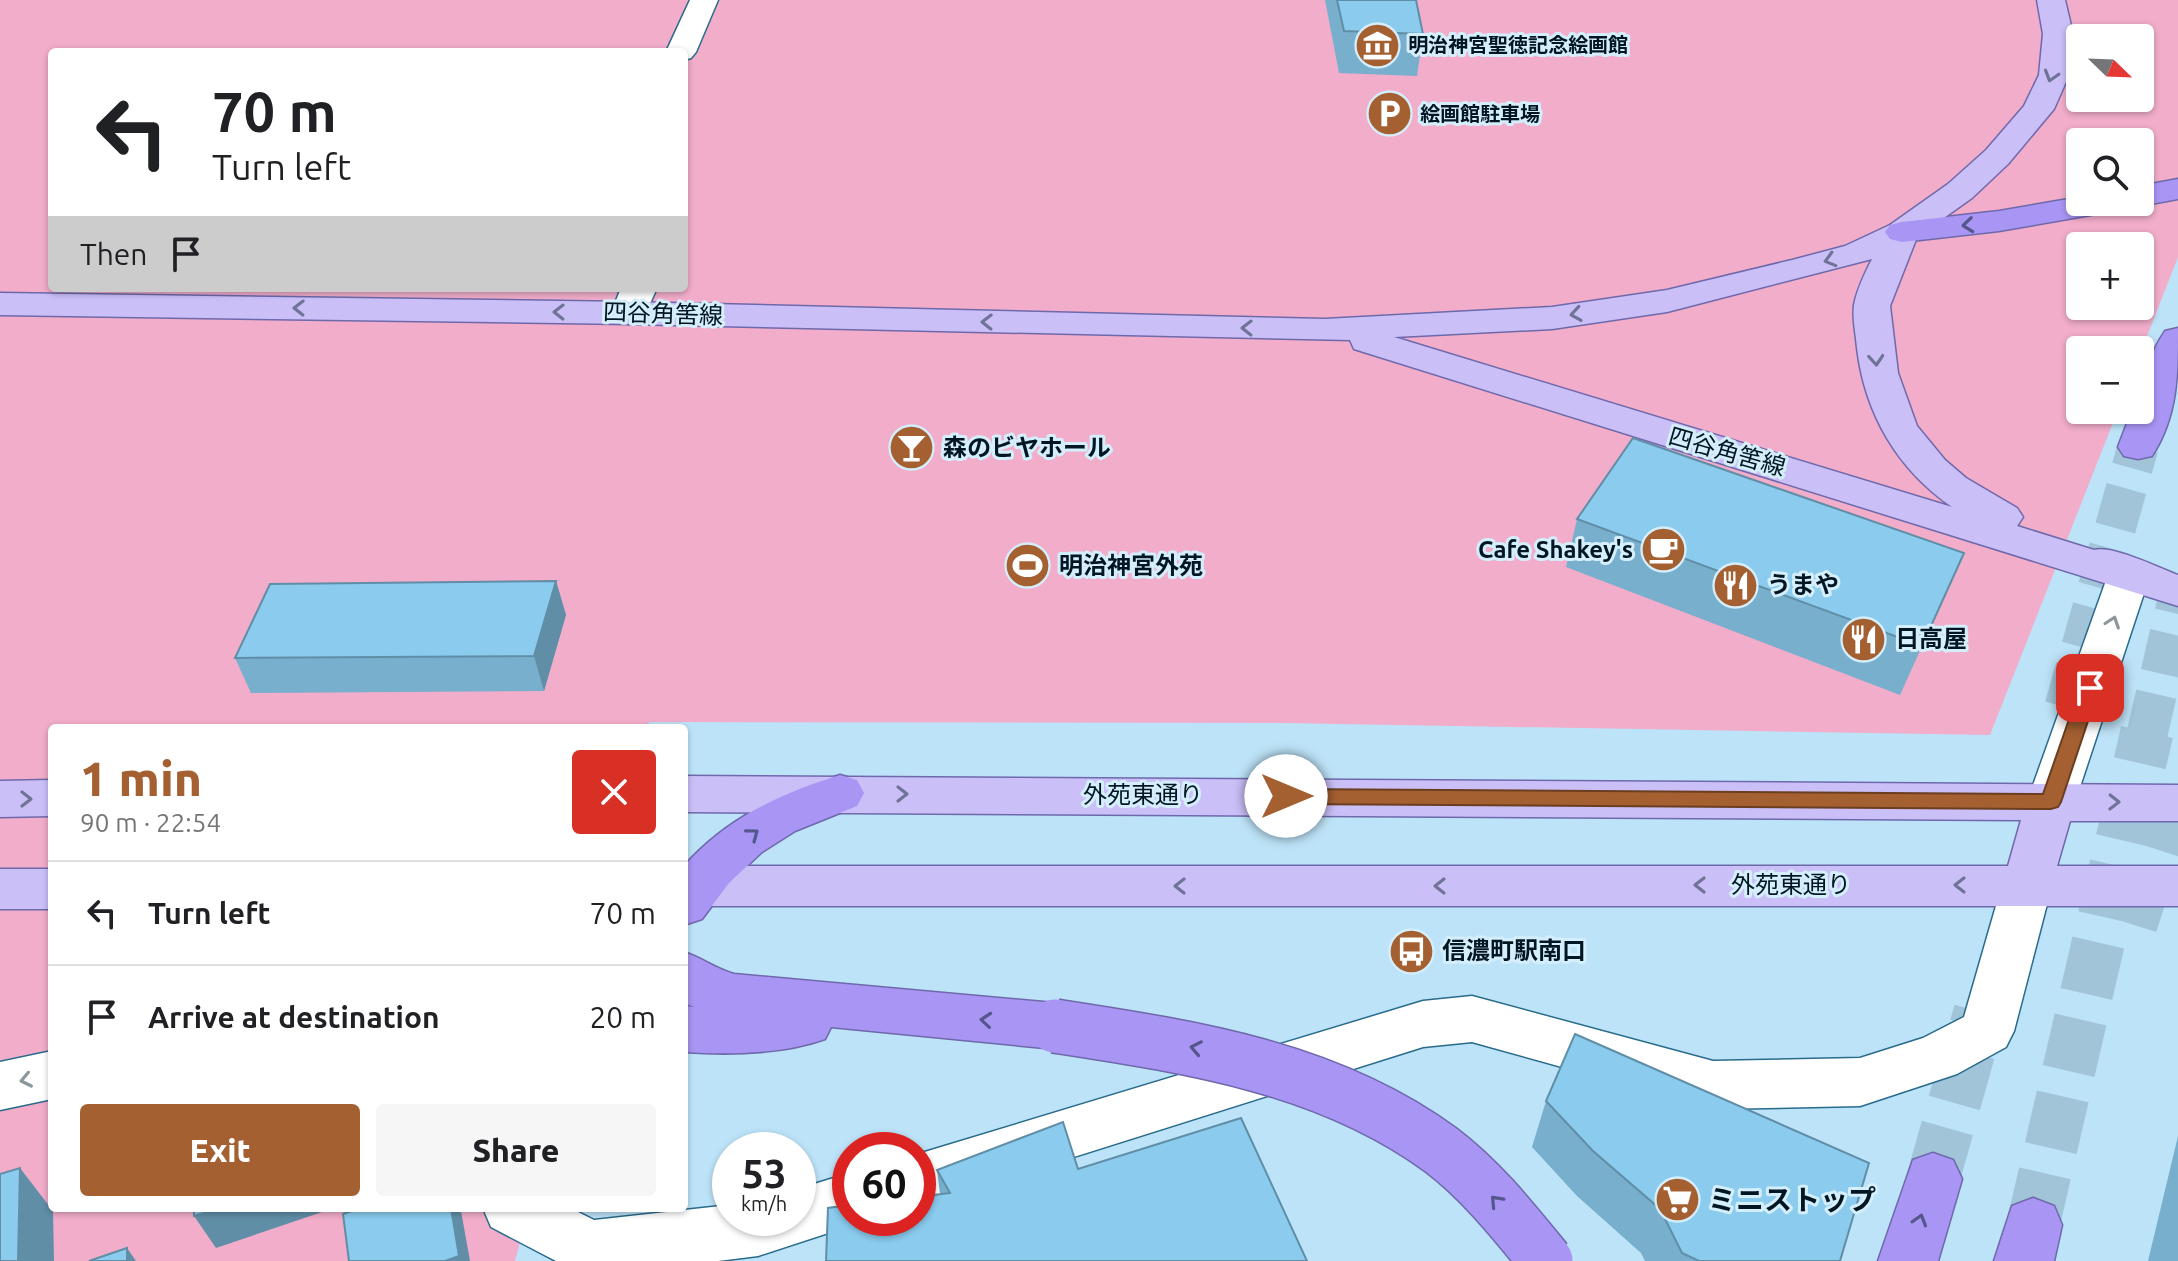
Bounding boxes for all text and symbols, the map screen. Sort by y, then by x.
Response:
museum icon: 明治神宮聖徳記念絵画館 [1353,21,1401,69]
north arrow [2066,24,2154,112]
map controls [2066,24,2154,424]
place label: 明治神宮聖徳記念絵画館 [1408,33,1628,56]
one-way arrow [2044,69,2060,83]
icon: left [80,80,184,184]
text: 70 m [212,80,337,143]
parking icon: 絵画館駐車場 [1365,90,1413,138]
place label: 絵画館駐車場 [1420,102,1540,125]
button: search [2066,128,2154,216]
text: Turn left [212,146,351,187]
one-way arrow [1961,216,1974,233]
icon: arrive [164,232,208,276]
button: + [2066,232,2154,320]
text: Then [80,237,148,271]
one-way arrow [1823,251,1837,268]
street label: 四谷角筈線 [603,298,723,329]
one-way arrow [292,299,305,317]
one-way arrow [552,303,565,321]
one-way arrow [1569,305,1582,322]
one-way arrow [980,313,993,331]
one-way arrow [1240,320,1253,337]
button: − [2066,336,2154,424]
one-way arrow [1867,354,1884,367]
street label: 四谷角筈線 [1666,422,1789,481]
bar icon: 森のビヤホール [888,424,936,472]
place label: 森のビヤホール [943,434,1111,461]
cafe icon: Cafe Shakey's [1640,526,1688,574]
place label: Cafe Shakey's [1478,536,1633,563]
sports icon: 明治神宮外苑 [1004,542,1052,590]
place label: 明治神宮外苑 [1059,552,1203,579]
restaurant icon: うまや [1712,561,1760,609]
place label: うまや [1767,571,1839,598]
restaurant icon: 日高屋 [1840,615,1888,663]
one-way arrow [2103,616,2119,630]
place label: 日高屋 [1895,625,1967,652]
pin [2056,654,2124,722]
icon: arrive [2068,666,2112,710]
button: close [572,750,656,834]
text: 1 min [80,751,202,805]
position arrow [1244,754,1328,838]
street label: 外苑東通り [1083,781,1203,808]
one-way arrow [896,785,909,803]
one-way arrow [20,790,33,808]
one-way arrow [2108,793,2121,811]
text: 90 m · 22:54 [80,808,221,837]
one-way arrow [745,830,759,844]
street label: 外苑東通り [1731,871,1851,898]
one-way arrow [1693,876,1706,894]
one-way arrow [1953,876,1966,894]
one-way arrow [1173,877,1186,895]
one-way arrow [1433,877,1446,895]
icon: left [80,891,124,935]
text: Turn left [148,896,270,930]
text: 70 m [589,896,656,930]
bus stop icon: 信濃町駅南口 [1387,927,1435,975]
place label: 信濃町駅南口 [1442,937,1586,964]
icon: arrive [80,995,124,1039]
text: Arrive at destination [148,1000,440,1034]
text: 20 m [589,1000,656,1034]
one-way arrow [979,1012,992,1029]
one-way arrow [1190,1040,1203,1057]
one-way arrow [19,1071,33,1088]
button: Exit [80,1104,360,1196]
button: Share [376,1104,656,1196]
speed limit sign: 60 [832,1132,936,1236]
text: 53 [741,1151,787,1196]
supermarket icon: ミニストップ [1653,1176,1701,1224]
place label: ミニストップ [1708,1184,1876,1215]
text: km/h [741,1192,787,1215]
one-way arrow [1492,1196,1506,1211]
one-way arrow [1911,1213,1927,1227]

